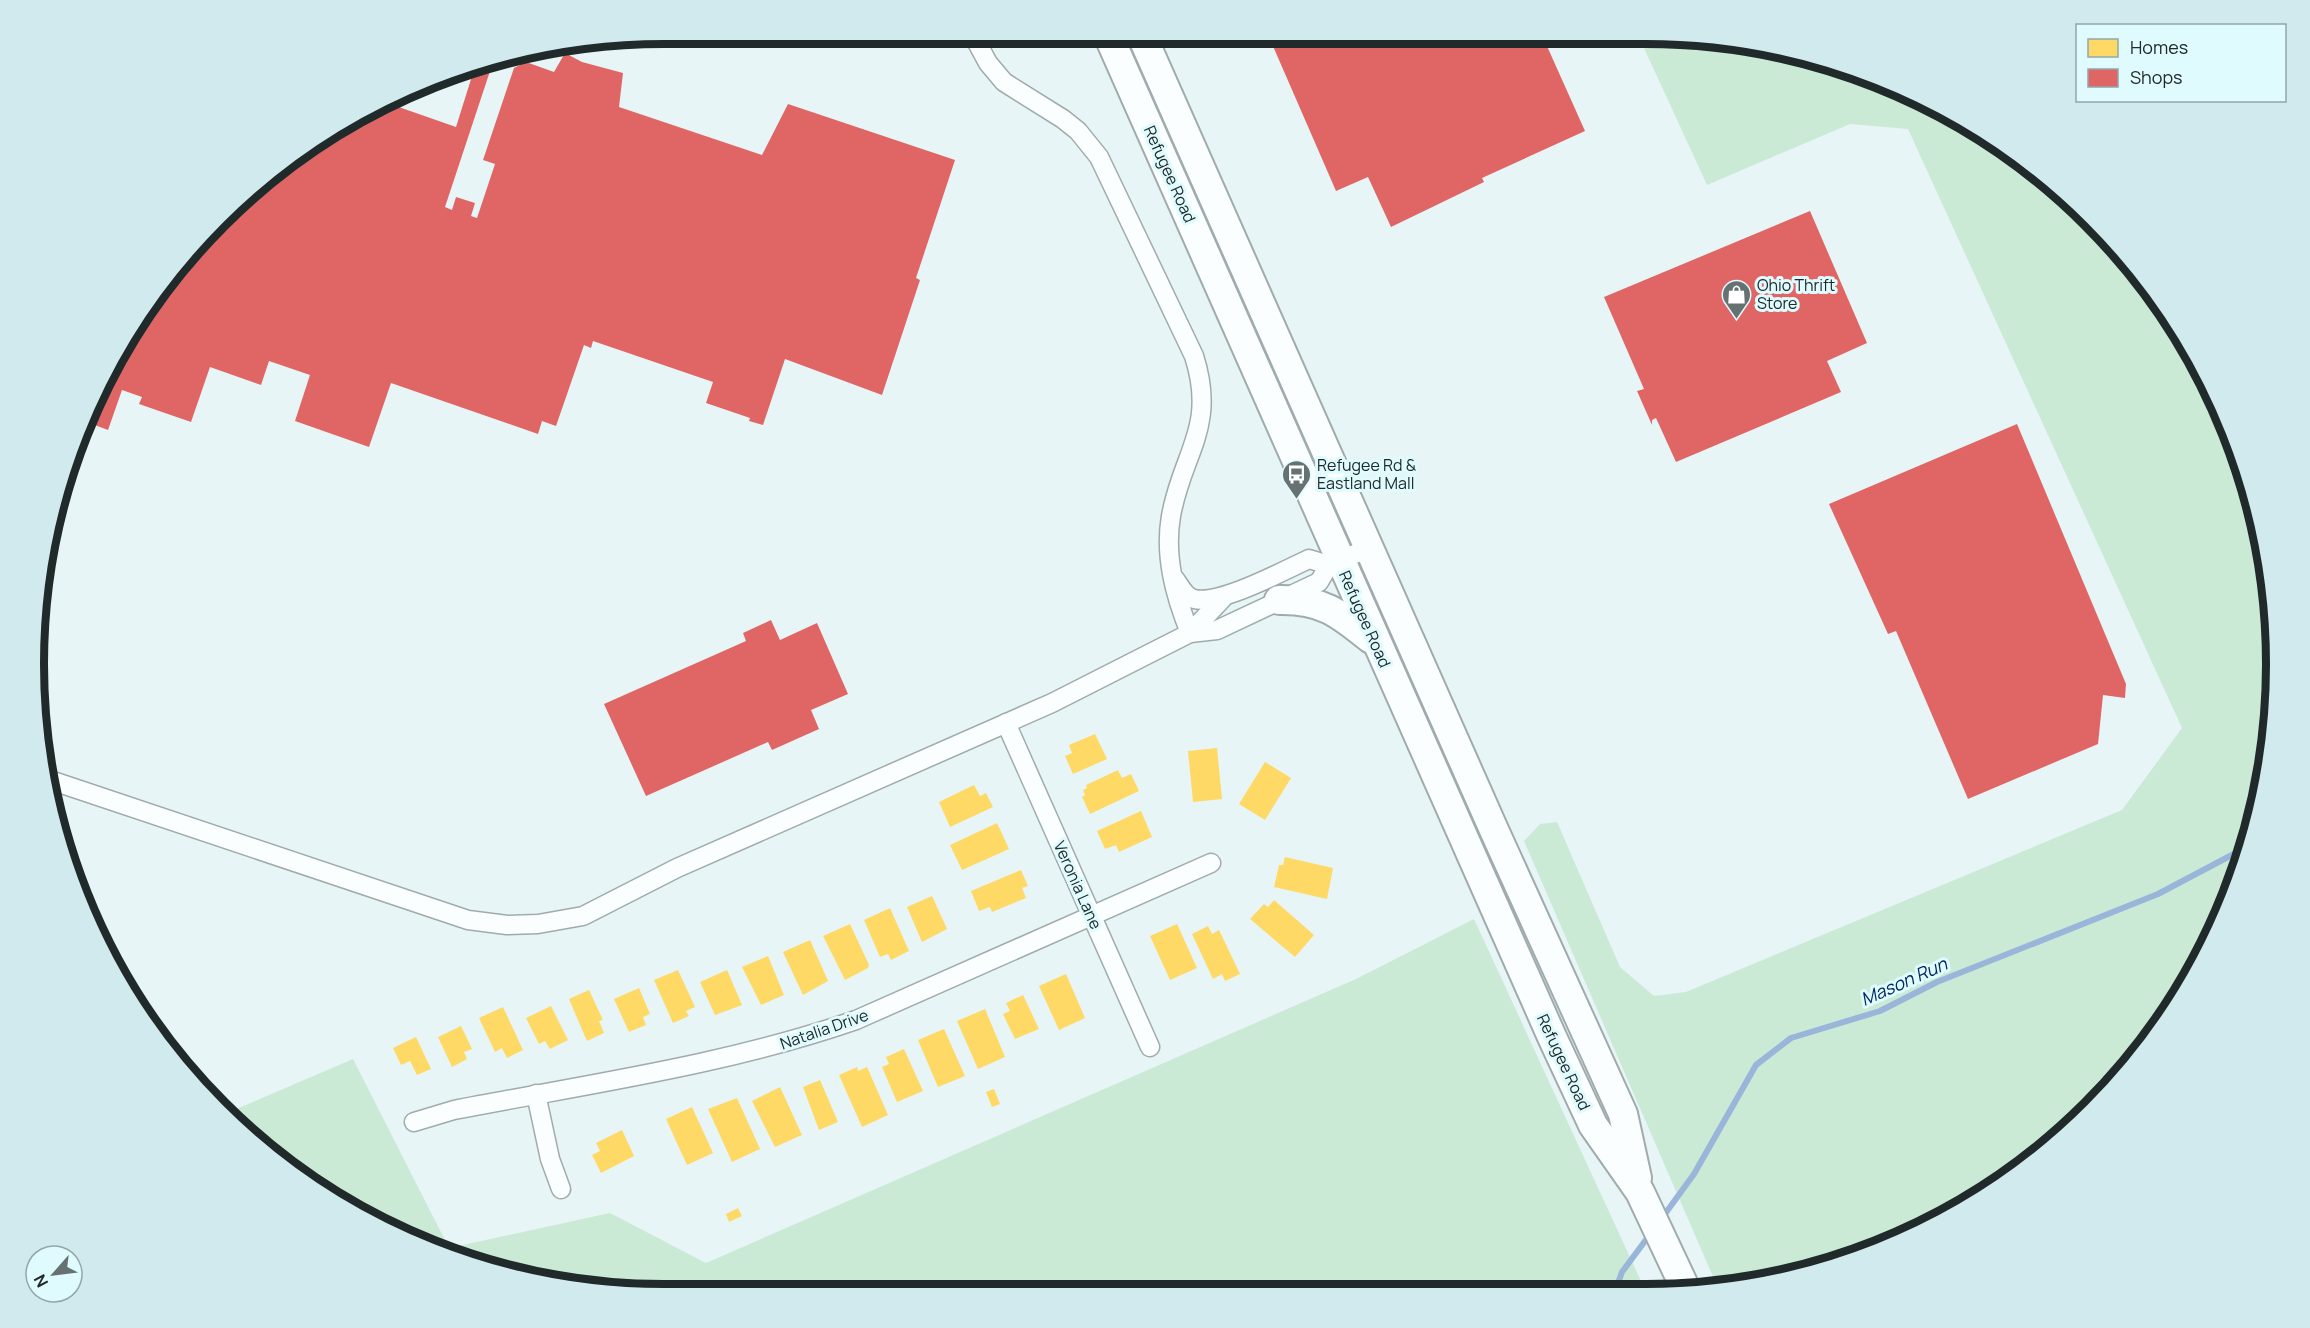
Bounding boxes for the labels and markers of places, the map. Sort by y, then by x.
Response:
place label: Ohio Thrift Store [1757,274,1835,314]
shop icon: Ohio Thrift Store [1720,278,1752,320]
place label: Refugee Rd & Eastland Mall [1317,454,1417,494]
bus stop icon: Refugee Rd & Eastland Mall [1280,458,1312,500]

